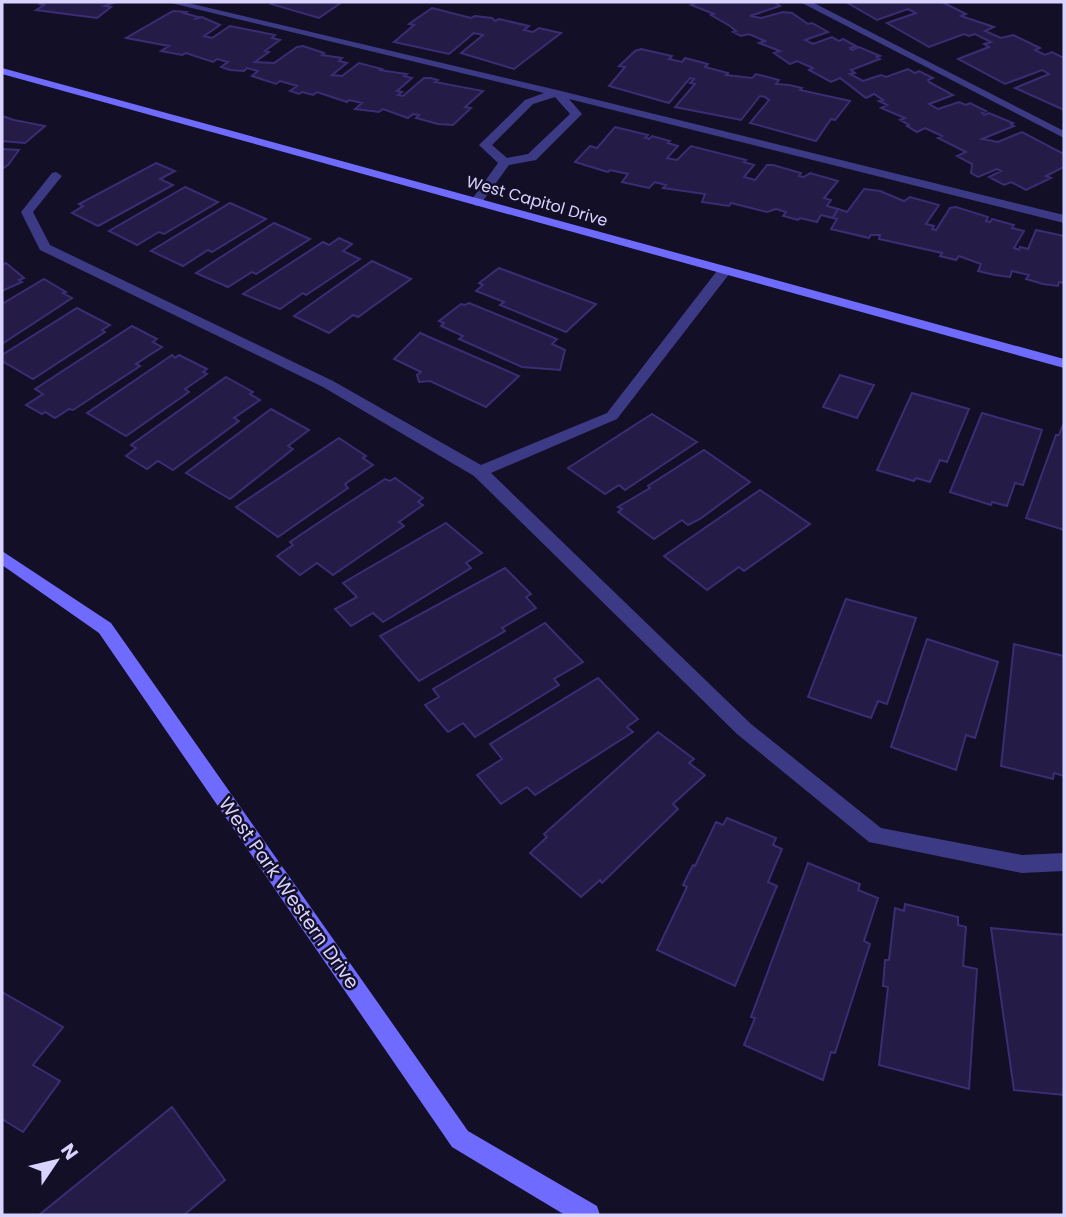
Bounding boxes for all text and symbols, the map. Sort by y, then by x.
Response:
street label: West Capitol Drive [464,170,611,232]
street label: West Park Western Drive [212,791,366,995]
north arrow [21,1126,91,1196]
text: N [54,1138,85,1165]

